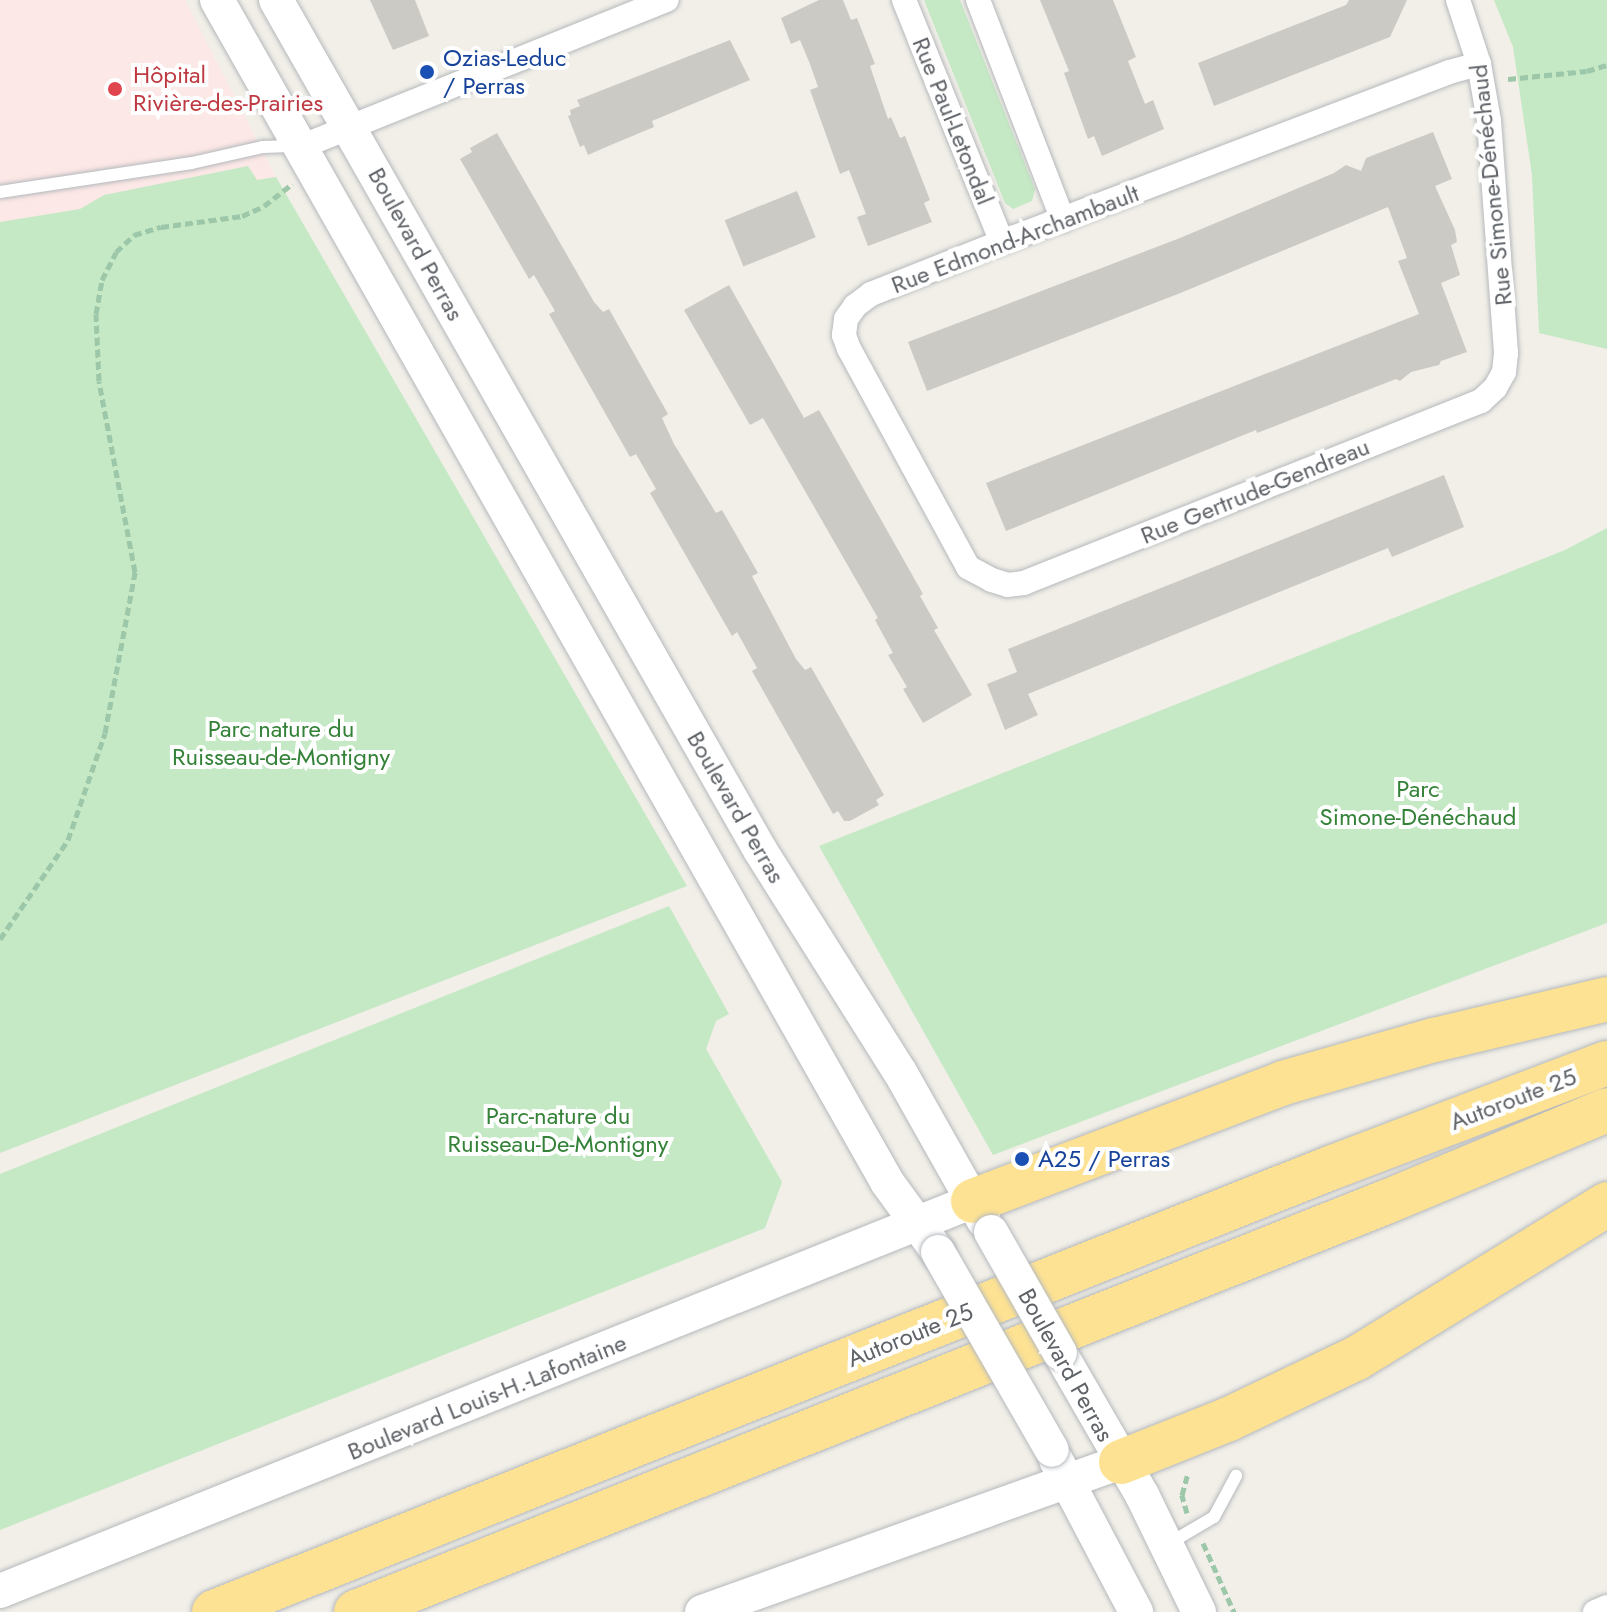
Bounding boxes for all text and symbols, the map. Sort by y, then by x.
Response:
street label: Rue Paul-Letondal [906,33,1000,209]
place label: Ozias-Leduc / Perras [443,44,566,100]
place label: Hôpital Rivière-des-Prairies [133,61,323,117]
marker: Ozias-Leduc / Perras [418,63,436,81]
street label: Rue Simone-Dénéchaud [1464,63,1518,307]
marker: Hôpital Rivière-des-Prairies [104,78,126,100]
street label: Boulevard Perras [362,163,470,325]
street label: Rue Edmond-Archambault [887,178,1143,300]
street label: Rue Gertrude-Gendreau [1136,432,1374,550]
park label: Parc nature du Ruisseau-de-Montigny [172,715,390,771]
street label: Boulevard Perras [681,726,791,888]
park label: Parc Simone-Dénéchaud [1320,775,1516,831]
street label: Autoroute 25 [1446,1062,1580,1136]
park label: Parc-nature du Ruisseau-De-Montigny [448,1102,668,1158]
place label: A25 / Perras [1038,1145,1170,1173]
marker: A25 / Perras [1013,1150,1031,1168]
street label: Boulevard Perras [1012,1284,1120,1446]
street label: Autoroute 25 [843,1297,977,1373]
street label: Boulevard Louis-H.-Lafontaine [343,1328,631,1466]

